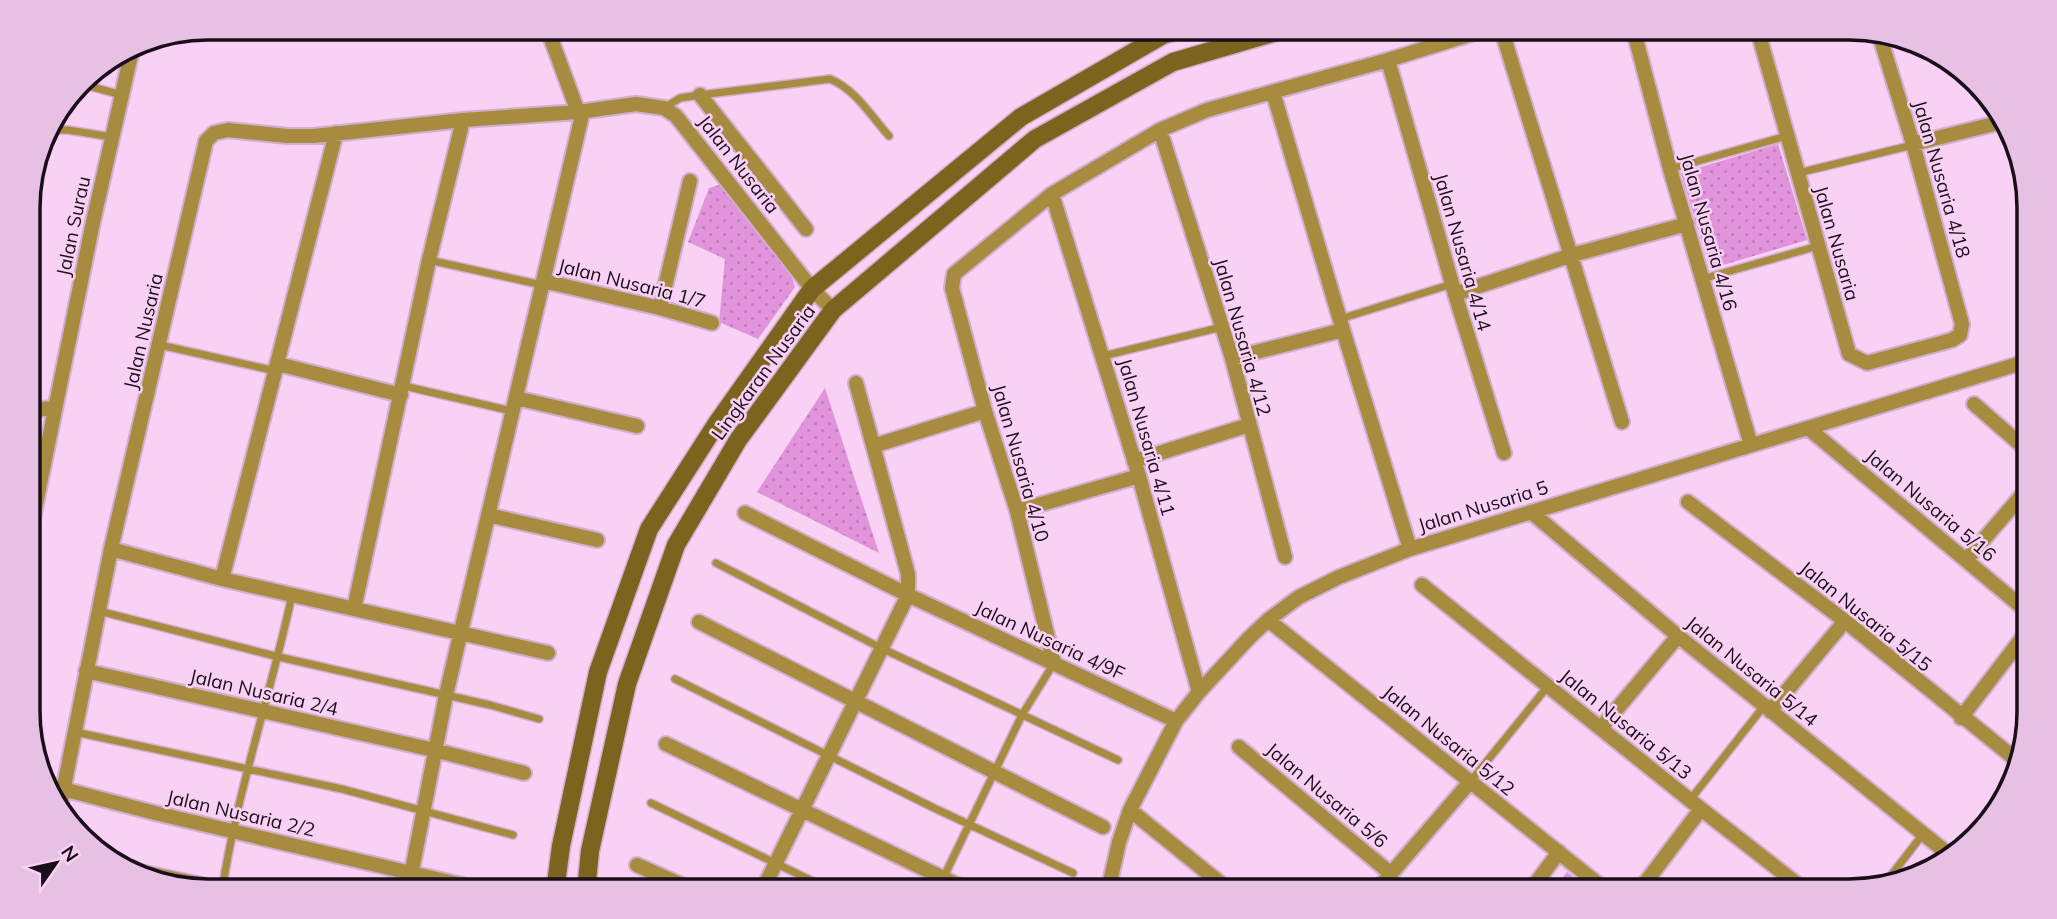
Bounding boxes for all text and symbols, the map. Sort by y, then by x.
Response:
street label: Jalan Nusaria 4/18 [1908,97,1976,261]
street label: Jalan Nusaria [693,110,785,218]
street label: Jalan Nusaria 4/16 [1675,150,1743,314]
street label: Jalan Nusaria 4/14 [1429,170,1497,334]
street label: Jalan Surau [51,174,95,278]
street label: Jalan Nusaria [1809,183,1865,303]
street label: Jalan Nusaria 1/7 [556,253,708,313]
street label: Jalan Nusaria 4/12 [1209,255,1277,419]
street label: Jalan Nusaria [118,271,168,391]
street label: Lingkaran Nusaria [706,300,820,444]
street label: Jalan Nusaria 4/11 [1113,355,1181,519]
street label: Jalan Nusaria 4/10 [987,381,1055,545]
street label: Jalan Nusaria 5/16 [1861,443,2001,567]
street label: Jalan Nusaria 5 [1415,475,1551,537]
street label: Jalan Nusaria 5/15 [1795,555,1937,677]
street label: Jalan Nusaria 4/9F [971,595,1129,685]
street label: Jalan Nusaria 5/14 [1681,610,1823,732]
street label: Jalan Nusaria 2/4 [187,663,341,721]
street label: Jalan Nusaria 5/13 [1555,663,1697,785]
street label: Jalan Nusaria 5/12 [1378,679,1520,801]
street label: Jalan Nusaria 5/6 [1261,737,1393,853]
street label: Jalan Nusaria 2/2 [164,784,318,842]
north arrow [21,828,91,898]
text: N [56,841,84,866]

